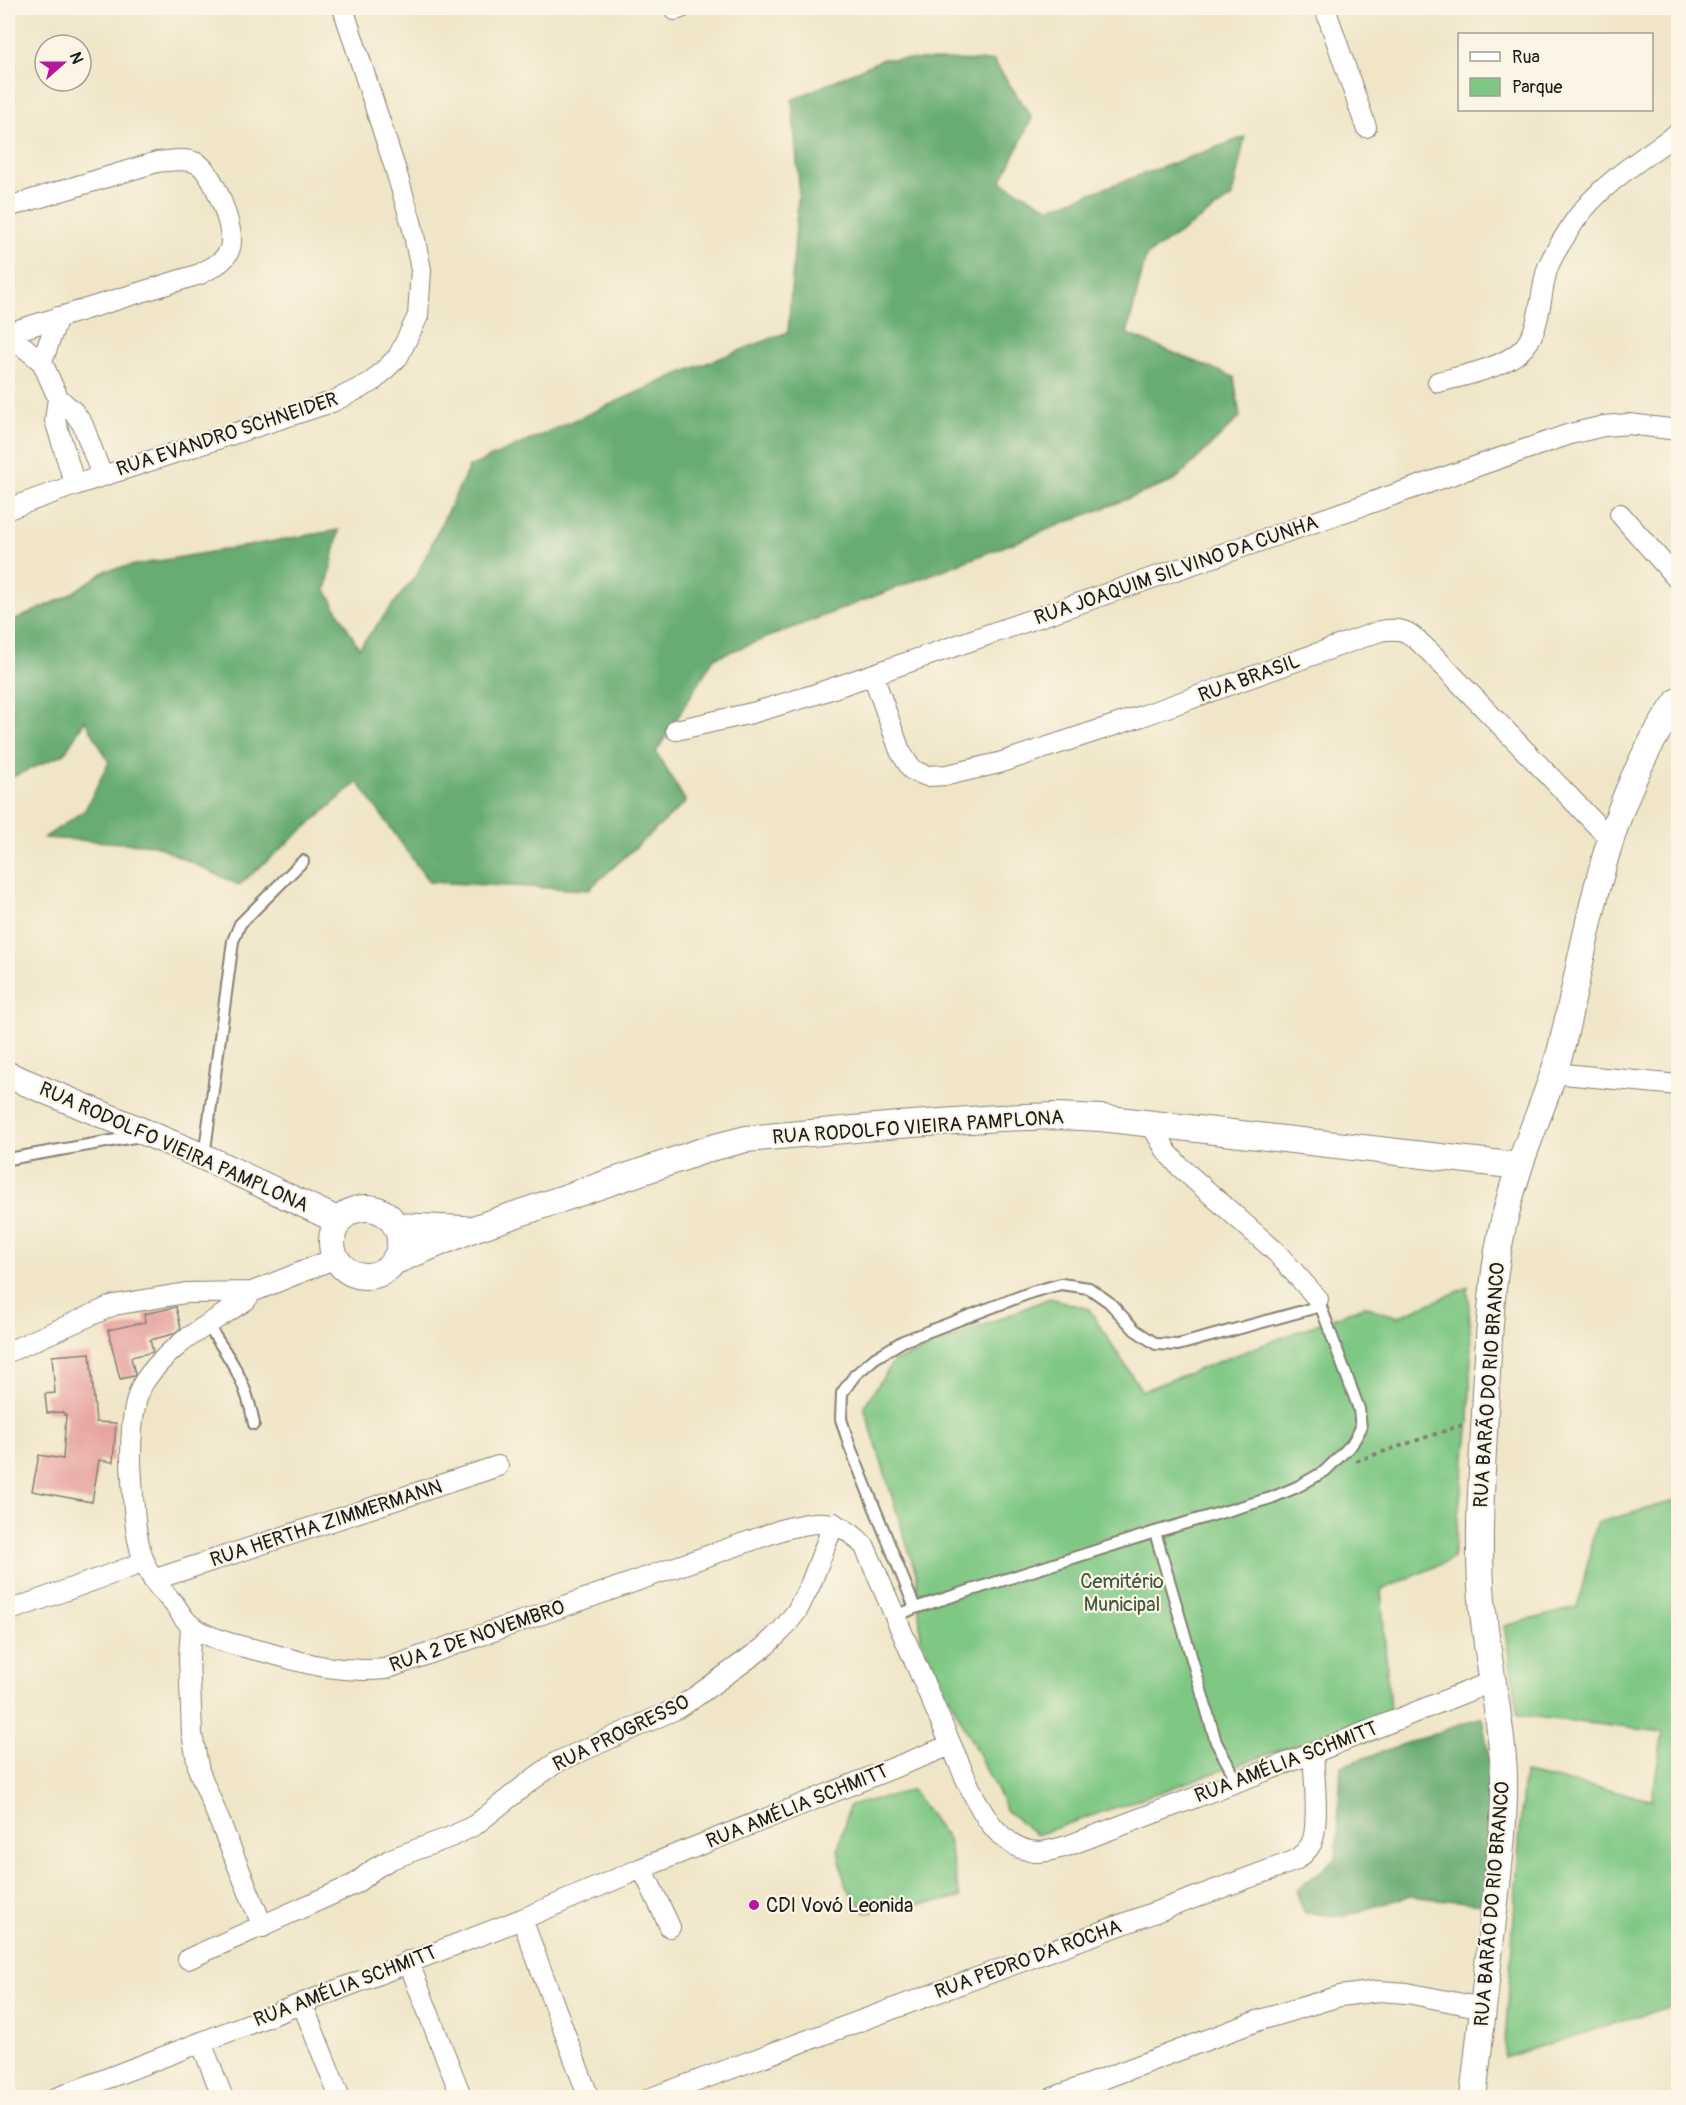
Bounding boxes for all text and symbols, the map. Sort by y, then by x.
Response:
north arrow [33,33,93,93]
legend [1458,33,1653,111]
text: Rua [1512,46,1540,69]
text: N [65,49,87,67]
text: Parque [1512,76,1562,99]
street label: RUA EVANDRO SCHNEIDER [113,386,341,482]
street label: RUA JOAQUIM SILVINO DA CUNHA [1031,510,1321,630]
street label: RUA BRASIL [1195,648,1303,708]
street label: RUA RODOLFO VIEIRA PAMPLONA [35,1076,313,1218]
street label: RUA RODOLFO VIEIRA PAMPLONA [771,1104,1065,1150]
street label: RUA BARÃO DO RIO BRANCO [1468,1261,1510,1509]
street label: RUA HERTHA ZIMMERMANN [207,1474,445,1572]
park label: Cemitério Municipal [1080,1569,1164,1617]
street label: RUA 2 DE NOVEMBRO [386,1594,568,1678]
street label: RUA PROGRESSO [549,1689,693,1777]
street label: RUA AMÉLIA SCHMITT [1191,1716,1381,1808]
street label: RUA AMÉLIA SCHMITT [702,1758,892,1854]
street label: RUA BARÃO DO RIO BRANCO [1469,1780,1515,2028]
place label: CDI Vovó Leonida [766,1893,913,1918]
marker: CDI Vovó Leonida [747,1898,761,1912]
street label: RUA PEDRO DA ROCHA [931,1914,1125,2004]
street label: RUA AMÉLIA SCHMITT [250,1940,440,2032]

